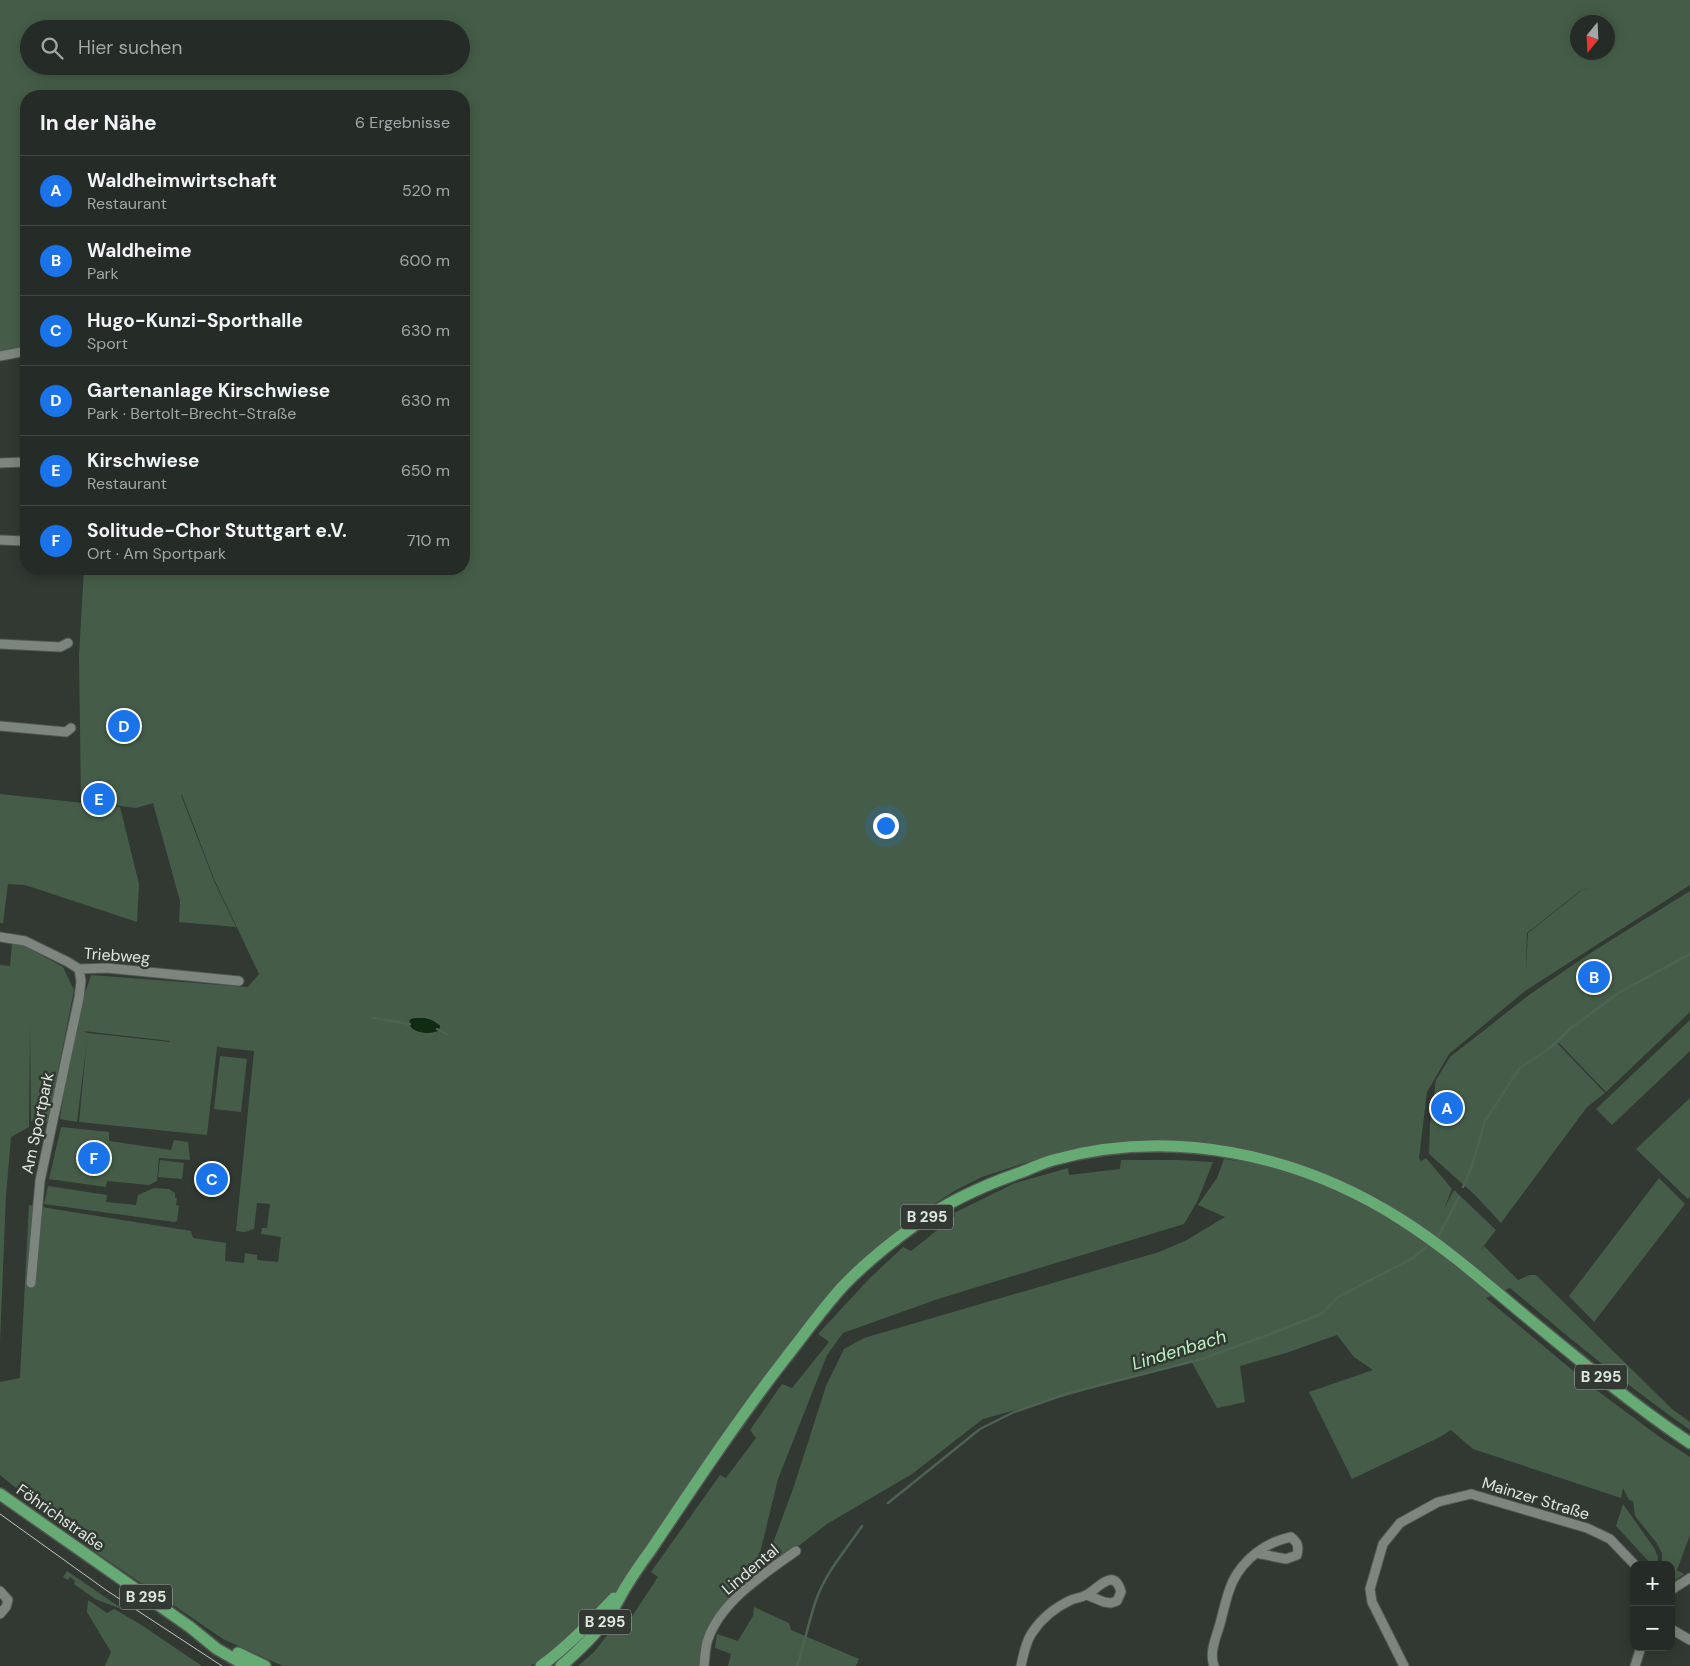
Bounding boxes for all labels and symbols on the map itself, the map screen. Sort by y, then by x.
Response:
north arrow [1570,15,1615,60]
pin: D [108,707,140,745]
pin: E [83,780,115,818]
your location [873,813,899,839]
street label: Triebweg [83,943,151,968]
pin: B [1578,958,1610,996]
street label: Am Sportpark [17,1071,58,1176]
pin: A [1431,1089,1463,1127]
pin: F [78,1139,110,1177]
pin: C [196,1160,228,1198]
road number: B 295 [901,1204,953,1230]
water label: Lindenbach [1129,1324,1229,1376]
road number: B 295 [1575,1364,1627,1390]
street label: Mainzer Straße [1480,1472,1592,1525]
street label: Föhrichstraße [12,1479,109,1556]
street label: Lindental [717,1539,783,1599]
road number: B 295 [120,1584,172,1610]
road number: B 295 [579,1610,631,1634]

